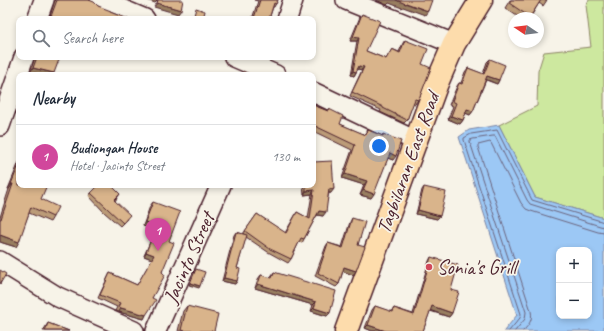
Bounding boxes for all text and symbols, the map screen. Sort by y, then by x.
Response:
north arrow [508,12,544,48]
search box [16,16,316,60]
icon: search [30,27,52,49]
text: Search here [62,29,123,48]
street label: Tagbilaran East Road [371,86,446,237]
text: Nearby [32,88,75,109]
your location [369,136,389,156]
text: Budiongan House [70,139,157,158]
text: 1 [42,149,48,165]
text: 130 m [272,149,300,165]
text: Hotel · Jacinto Street [70,158,164,174]
street label: Jacinto Street [158,206,221,308]
pin: 1 [145,218,171,251]
map controls [556,247,592,319]
button: + [556,247,592,283]
place label: Sonia's Grill [437,255,520,280]
marker: Sonia's Grill [424,262,434,272]
button: − [556,283,592,319]

